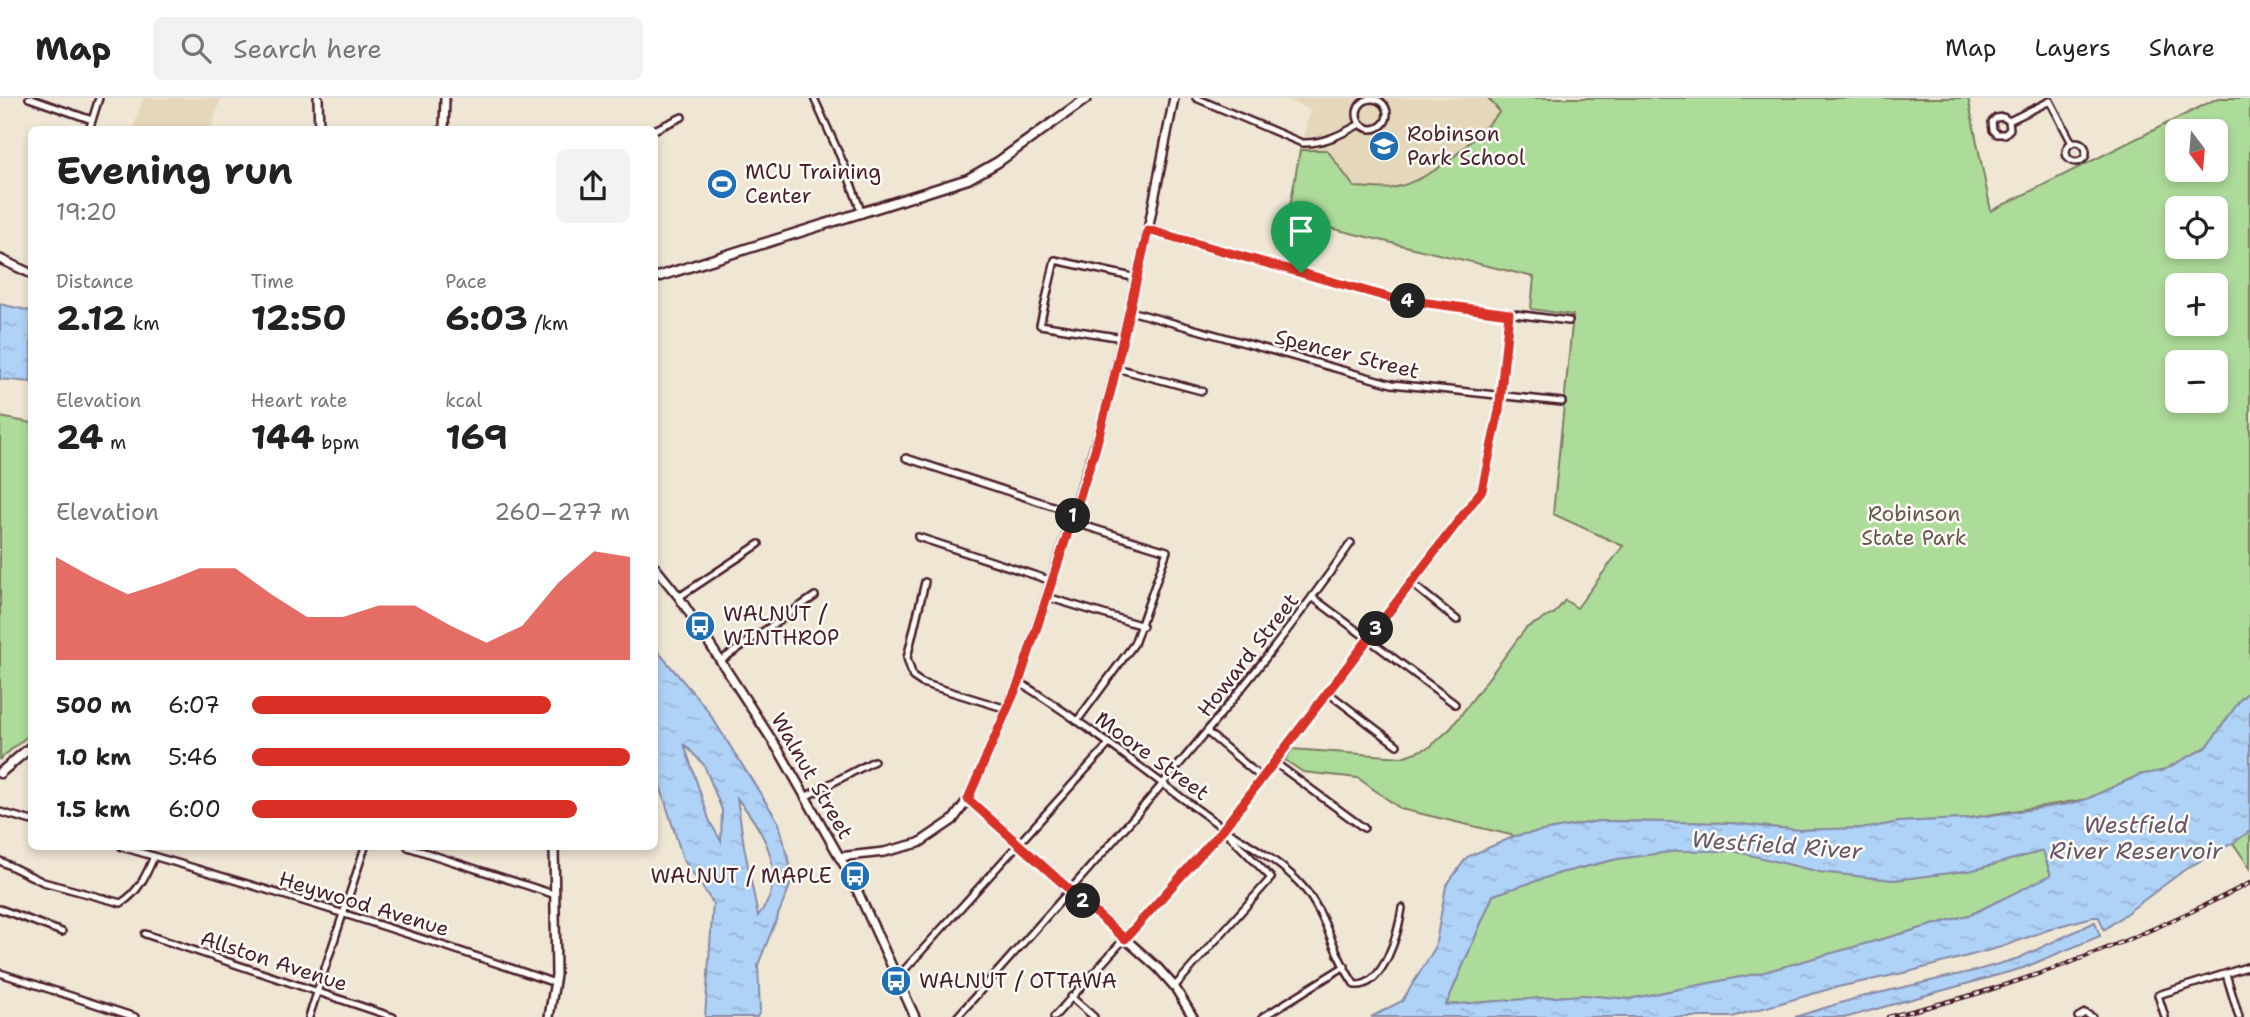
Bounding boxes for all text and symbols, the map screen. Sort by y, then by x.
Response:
search box [153,17,643,80]
text: Map [35,26,111,71]
icon: search [177,29,215,67]
text: Search here [233,31,382,66]
text: Map [1945,32,1996,64]
text: Layers [2034,32,2111,64]
text: Share [2149,32,2215,64]
north arrow [2165,119,2228,182]
map controls [2165,119,2228,413]
place label: Robinson Park School [1407,120,1526,172]
school or university icon: Robinson Park School [1367,129,1401,163]
text: Evening run [56,145,293,196]
button: share [556,149,630,223]
place label: MCU Training Center [745,158,881,210]
sports icon: MCU Training Center [705,167,739,201]
button: locate [2165,196,2228,259]
text: 19:20 [56,197,117,227]
pin [1271,201,1331,273]
icon: arrive [1282,212,1320,250]
text: Distance [56,269,134,294]
text: Time [251,269,294,294]
text: Pace [445,269,487,294]
button: + [2165,273,2228,336]
pin: 4 [1390,284,1426,318]
text: 4 [1401,288,1414,313]
text: 2.12 [56,294,126,341]
text: 12:50 [251,294,347,341]
text: 6:03 [445,294,528,341]
text: km [126,311,160,336]
text: /km [528,311,568,336]
street label: Spencer Street [1272,323,1422,385]
button: − [2165,350,2228,413]
text: Elevation [56,388,141,413]
text: Heart rate [251,388,347,413]
text: kcal [445,388,482,413]
text: 24 [56,413,104,460]
text: 144 [251,413,315,460]
text: 169 [445,413,508,460]
text: m [104,430,126,455]
text: bpm [315,430,359,455]
text: Elevation [56,497,159,527]
text: 260–277 m [494,497,630,527]
pin: 1 [1056,498,1090,534]
park label: Robinson State Park [1861,500,1967,552]
text: 1 [1068,503,1077,528]
street label: Howard Street [1191,587,1305,723]
place label: WALNUT / WINTHROP [723,600,839,652]
bus stop icon: WALNUT / WINTHROP [683,609,717,643]
pin: 3 [1358,612,1394,646]
text: 3 [1369,616,1382,641]
text: 500 m [56,690,131,720]
text: 6:07 [168,690,220,720]
street label: Moore Street [1089,705,1215,807]
street label: Walnut Street [765,708,859,844]
text: 1.0 km [56,742,131,772]
text: 5:46 [168,742,218,772]
text: 1.5 km [56,794,130,824]
text: 6:00 [168,794,221,824]
water label: Westfield River Reservoir [2049,810,2224,866]
water label: Westfield River [1690,824,1865,866]
bus stop icon: WALNUT / MAPLE [838,859,872,893]
place label: WALNUT / MAPLE [650,862,832,890]
street label: Heywood Avenue [275,865,453,943]
pin: 2 [1066,884,1100,918]
text: 2 [1076,888,1089,913]
street label: Allston Avenue [197,924,351,998]
bus stop icon: WALNUT / OTTAWA [879,964,913,998]
place label: WALNUT / OTTAWA [919,967,1117,995]

